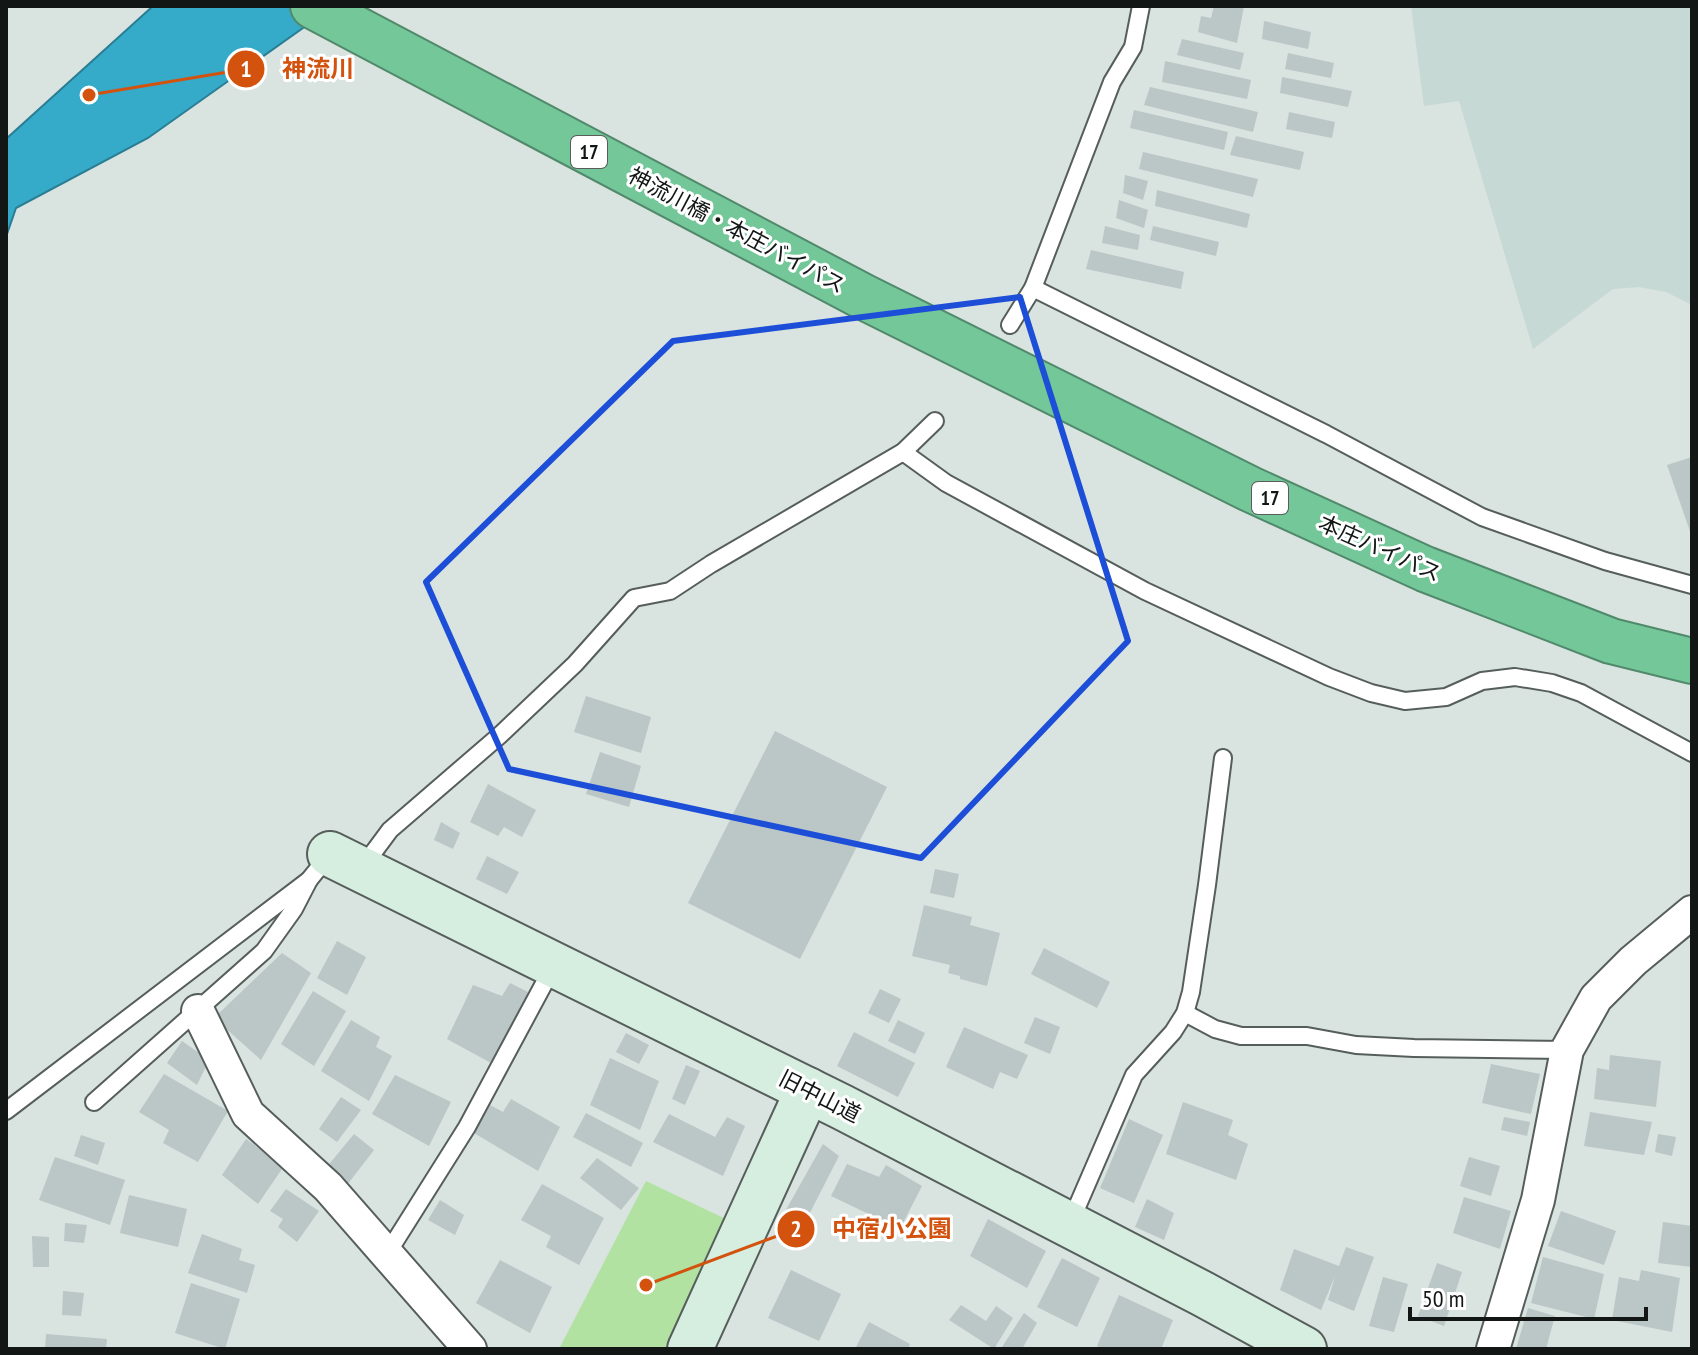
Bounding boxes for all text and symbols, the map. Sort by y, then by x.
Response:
callout: 神流川 [226,45,370,93]
text: 1 [240,53,252,84]
text: 神流川 [282,53,354,84]
road number: 17 [571,136,607,168]
street label: 神流川橋・本庄バイパス [624,161,850,299]
road number: 17 [1252,482,1288,514]
street label: 本庄バイパス [1314,508,1446,588]
street label: 旧中山道 [774,1064,866,1128]
callout: 中宿小公園 [776,1205,968,1253]
text: 2 [790,1213,802,1244]
text: 中宿小公園 [832,1213,952,1244]
scale bar [1410,1271,1646,1321]
text: 50 m [1422,1283,1464,1314]

